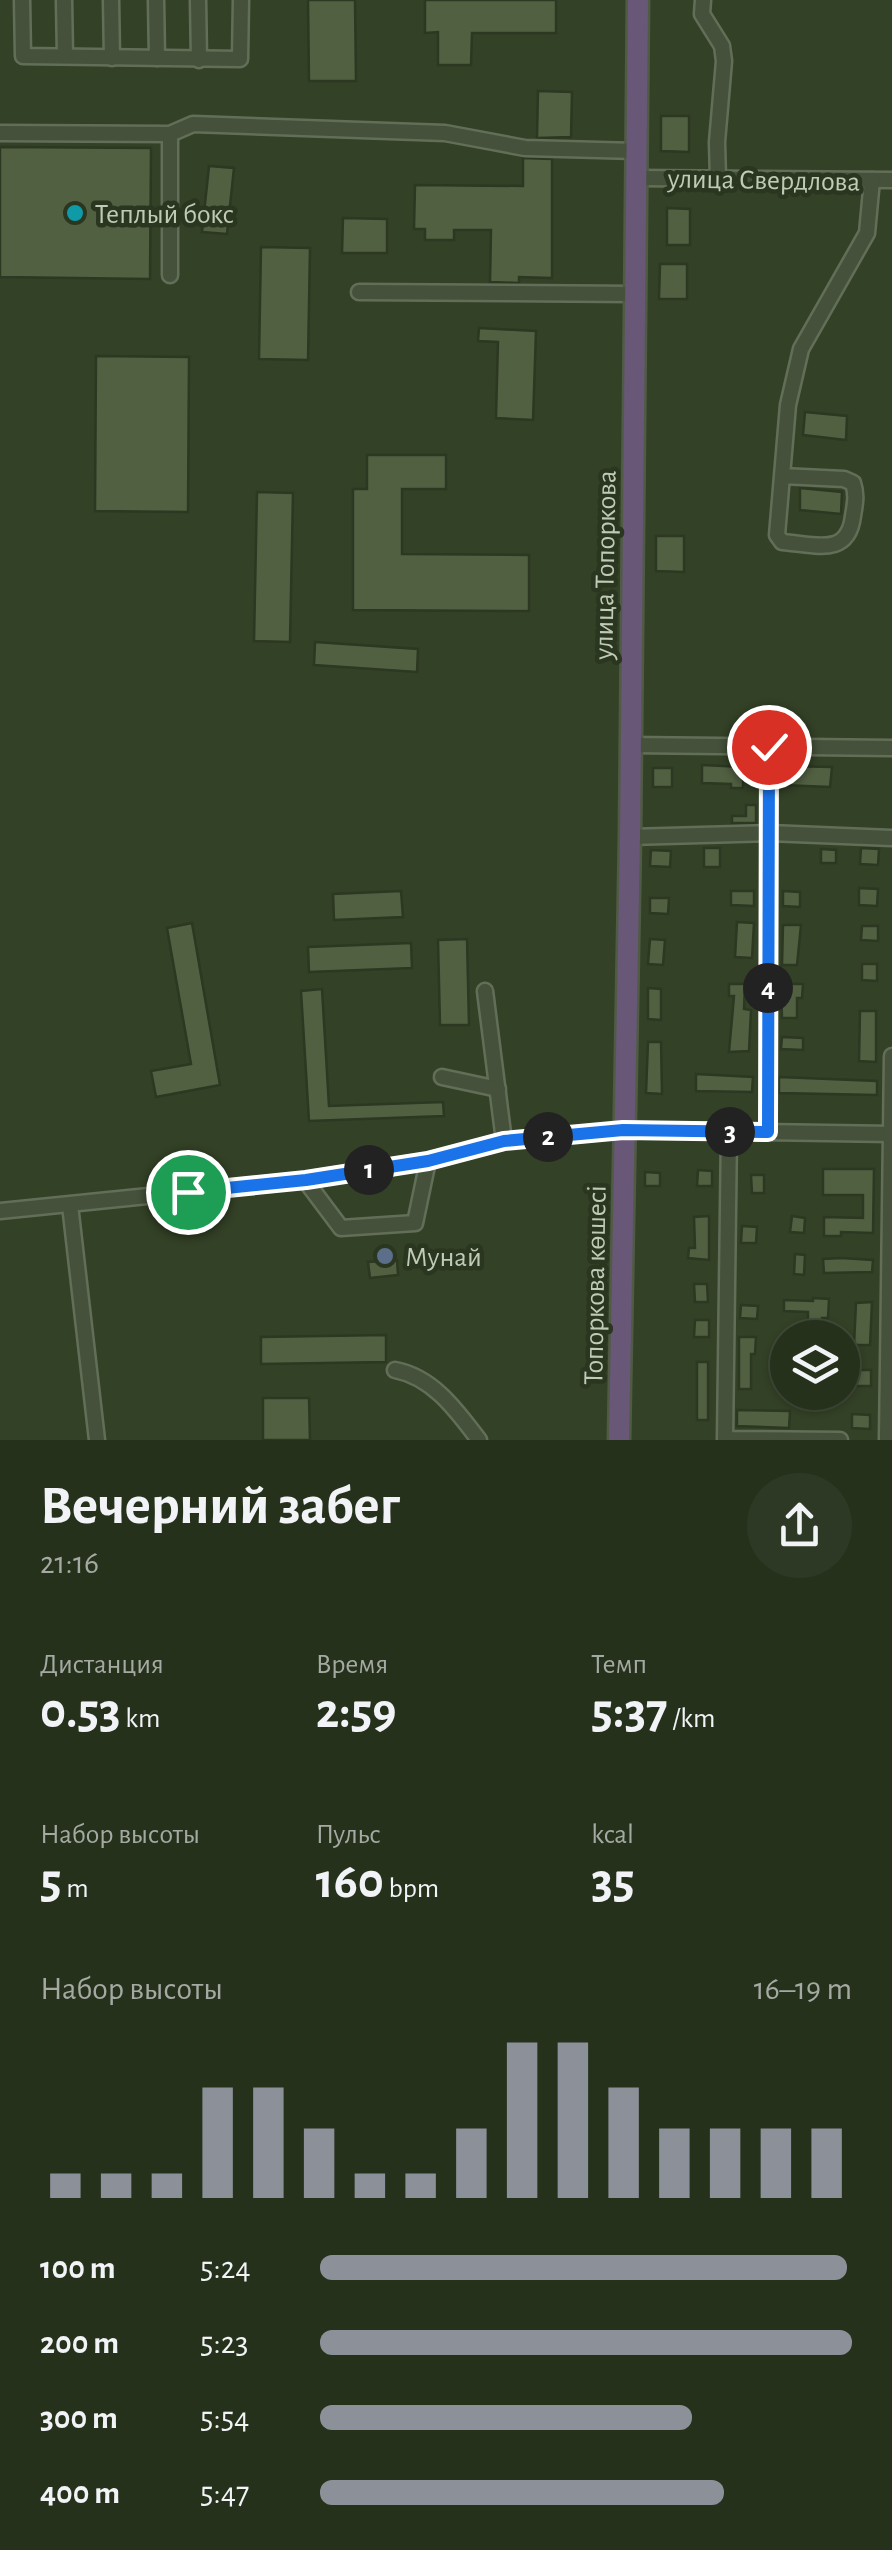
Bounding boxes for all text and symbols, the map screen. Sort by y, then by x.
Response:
street label: улица Свердлова [666,165,861,197]
place label: Теплый бокс [95,201,234,229]
marker: Теплый бокс [64,202,86,224]
street label: улица Топоркова [590,470,622,661]
pin [727,705,812,790]
icon: check [742,720,797,775]
pin: 4 [743,963,793,1013]
text: 4 [761,974,775,1002]
pin: 3 [705,1107,755,1157]
pin: 2 [523,1112,573,1162]
text: 3 [724,1118,736,1146]
text: 2 [541,1123,555,1151]
pin: 1 [344,1145,394,1195]
pin [146,1150,231,1235]
text: 1 [364,1156,374,1184]
icon: arrive [161,1165,216,1220]
street label: Топоркова көшесі [580,1185,612,1385]
place label: Мунай [405,1244,482,1272]
marker: Мунай [374,1245,396,1267]
map controls [770,1320,860,1410]
button: layers [770,1320,860,1410]
button: share [747,1473,852,1578]
text: Вечерний забег [40,1479,400,1534]
text: 21:16 [40,1547,99,1579]
text: Дистанция [40,1651,164,1679]
text: Время [316,1651,388,1679]
text: Темп [591,1651,647,1679]
text: 0.53 [40,1687,121,1737]
text: 2:59 [316,1687,396,1737]
text: 5:37 [591,1687,668,1737]
text: km [121,1705,160,1733]
text: /km [668,1705,715,1733]
text: Набор высоты [40,1821,200,1849]
text: Пульс [316,1821,381,1849]
text: kcal [591,1821,634,1849]
text: 5 [40,1857,62,1907]
text: 160 [316,1857,384,1907]
text: 35 [591,1857,634,1907]
text: m [62,1875,89,1903]
text: bpm [384,1875,439,1903]
text: Набор высоты [40,1973,223,2005]
text: 16–19 m [754,1973,852,2005]
text: 100 m [40,2252,116,2284]
text: 5:24 [200,2252,251,2284]
text: 200 m [40,2327,119,2359]
text: 5:23 [200,2327,248,2359]
text: 300 m [40,2402,118,2434]
text: 5:54 [200,2402,249,2434]
text: 400 m [40,2477,120,2509]
text: 5:47 [200,2477,249,2509]

